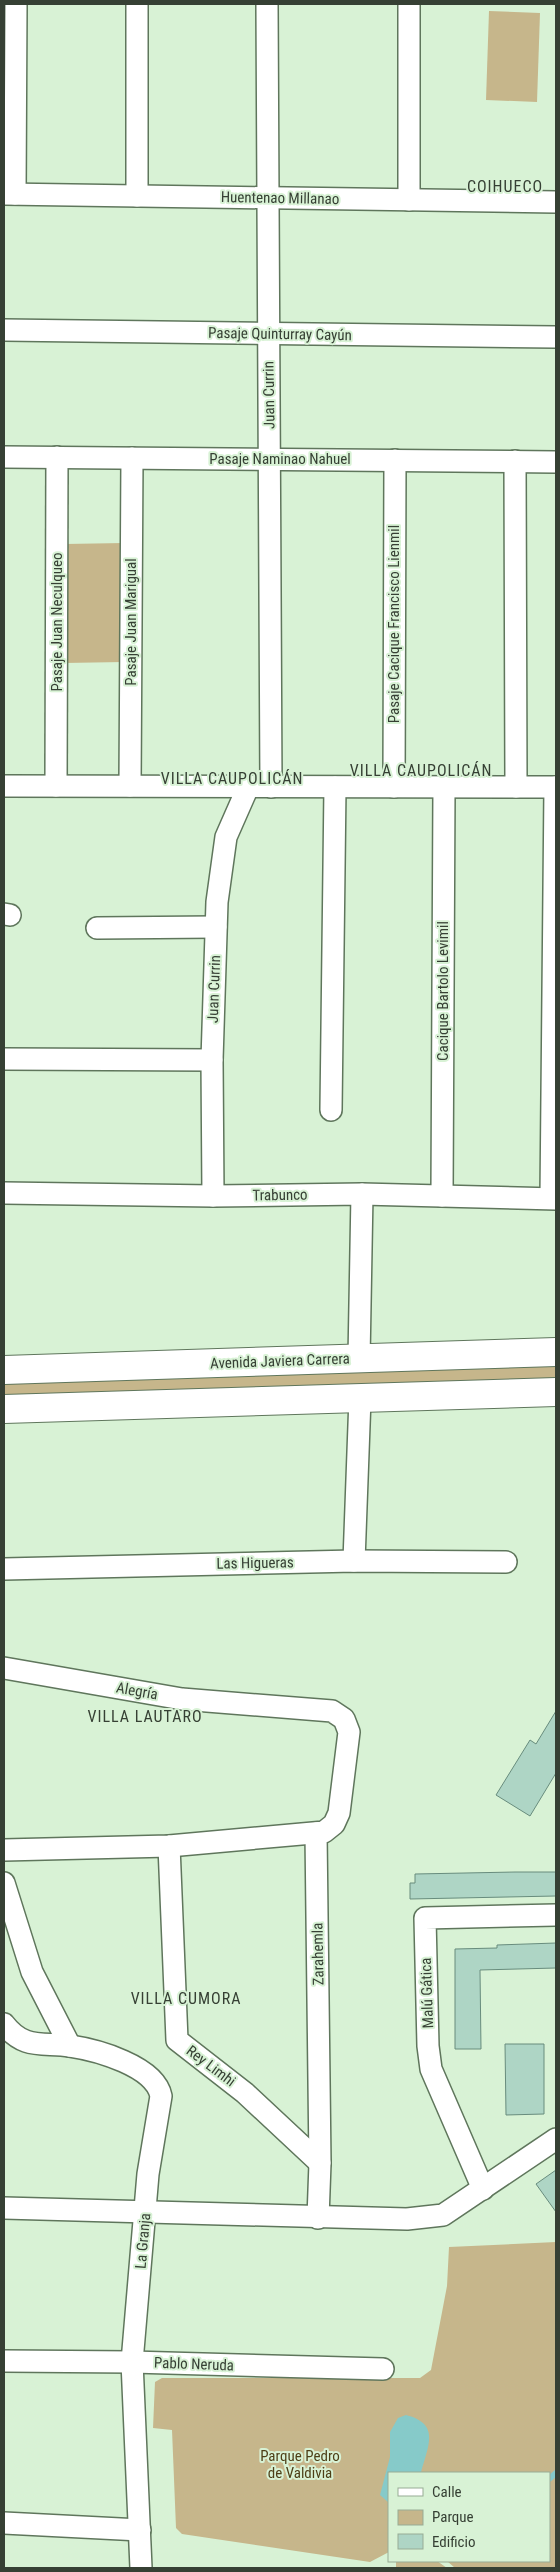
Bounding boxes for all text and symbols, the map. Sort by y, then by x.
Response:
district label: COIHUECO [467,177,543,196]
street label: Huentenao Millanao [221,188,339,208]
street label: Pasaje Quinturray Cayún [208,324,352,344]
street label: Juan Currin [259,361,279,429]
street label: Pasaje Naminao Nahuel [209,450,351,468]
street label: Pasaje Cacique Francisco Lienmil [385,525,403,723]
street label: Pasaje Juan Neculqueo [48,553,66,691]
street label: Pasaje Juan Marigual [122,558,140,686]
district label: VILLA CAUPOLICÁN [350,761,492,780]
district label: VILLA CAUPOLICÁN [161,769,303,788]
street label: Cacique Bartolo Levimil [434,921,452,1061]
street label: Juan Currin [204,955,224,1023]
street label: Trabunco [252,1186,308,1204]
street label: Avenida Javiera Carrera [210,1350,350,1372]
street label: Las Higueras [216,1553,294,1573]
street label: Alegría [115,1679,159,1703]
district label: VILLA LAUTARO [87,1707,203,1726]
street label: Zarahemla [308,1922,328,1986]
street label: Malú Gática [417,1957,437,2029]
district label: VILLA CUMORA [131,1989,241,2008]
street label: Rey Limhi [183,2042,239,2090]
street label: La Granja [132,2212,154,2270]
street label: Pablo Neruda [154,2354,234,2374]
park label: Parque Pedro de Valdivia [260,2447,340,2482]
legend [388,2472,550,2562]
text: Calle [432,2483,462,2501]
text: Parque [432,2508,474,2526]
text: Edificio [432,2533,475,2551]

